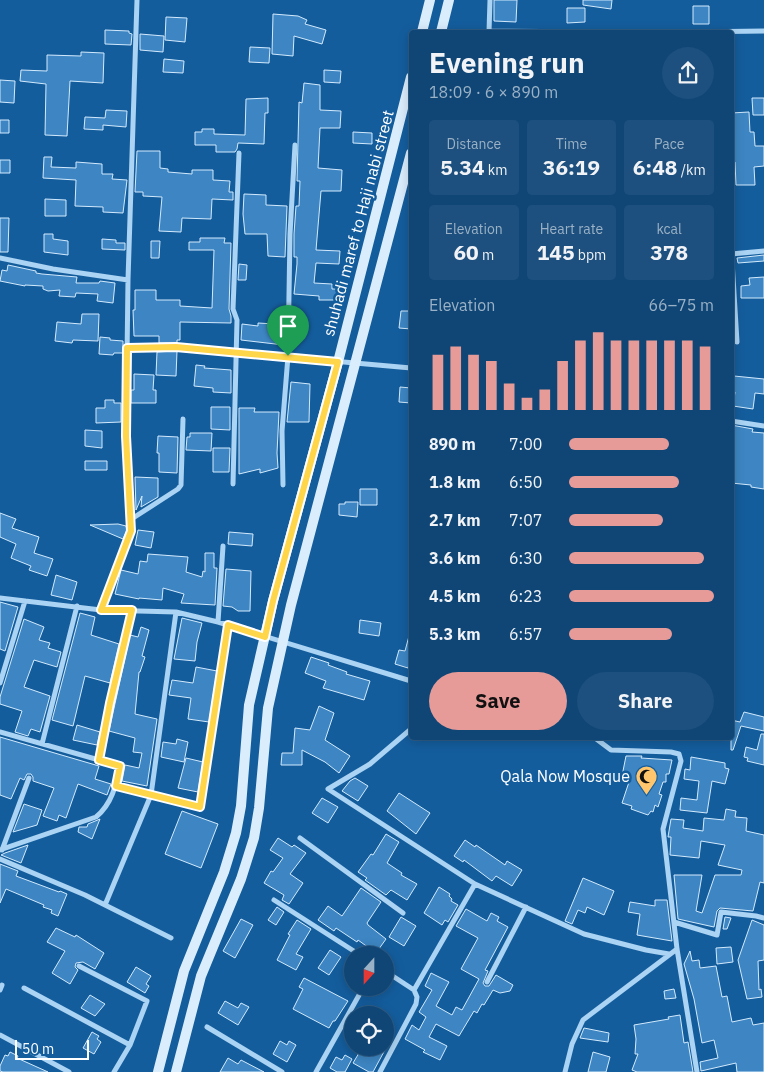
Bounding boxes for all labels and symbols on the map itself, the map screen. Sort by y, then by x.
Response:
street label: shuhadi maref to Haji nabi street [318,108,398,338]
pin [267,305,309,356]
mosque icon: Qala Now Mosque [634,764,658,795]
place label: Qala Now Mosque [500,766,630,786]
north arrow [344,946,394,996]
scale bar [15,1037,89,1060]

